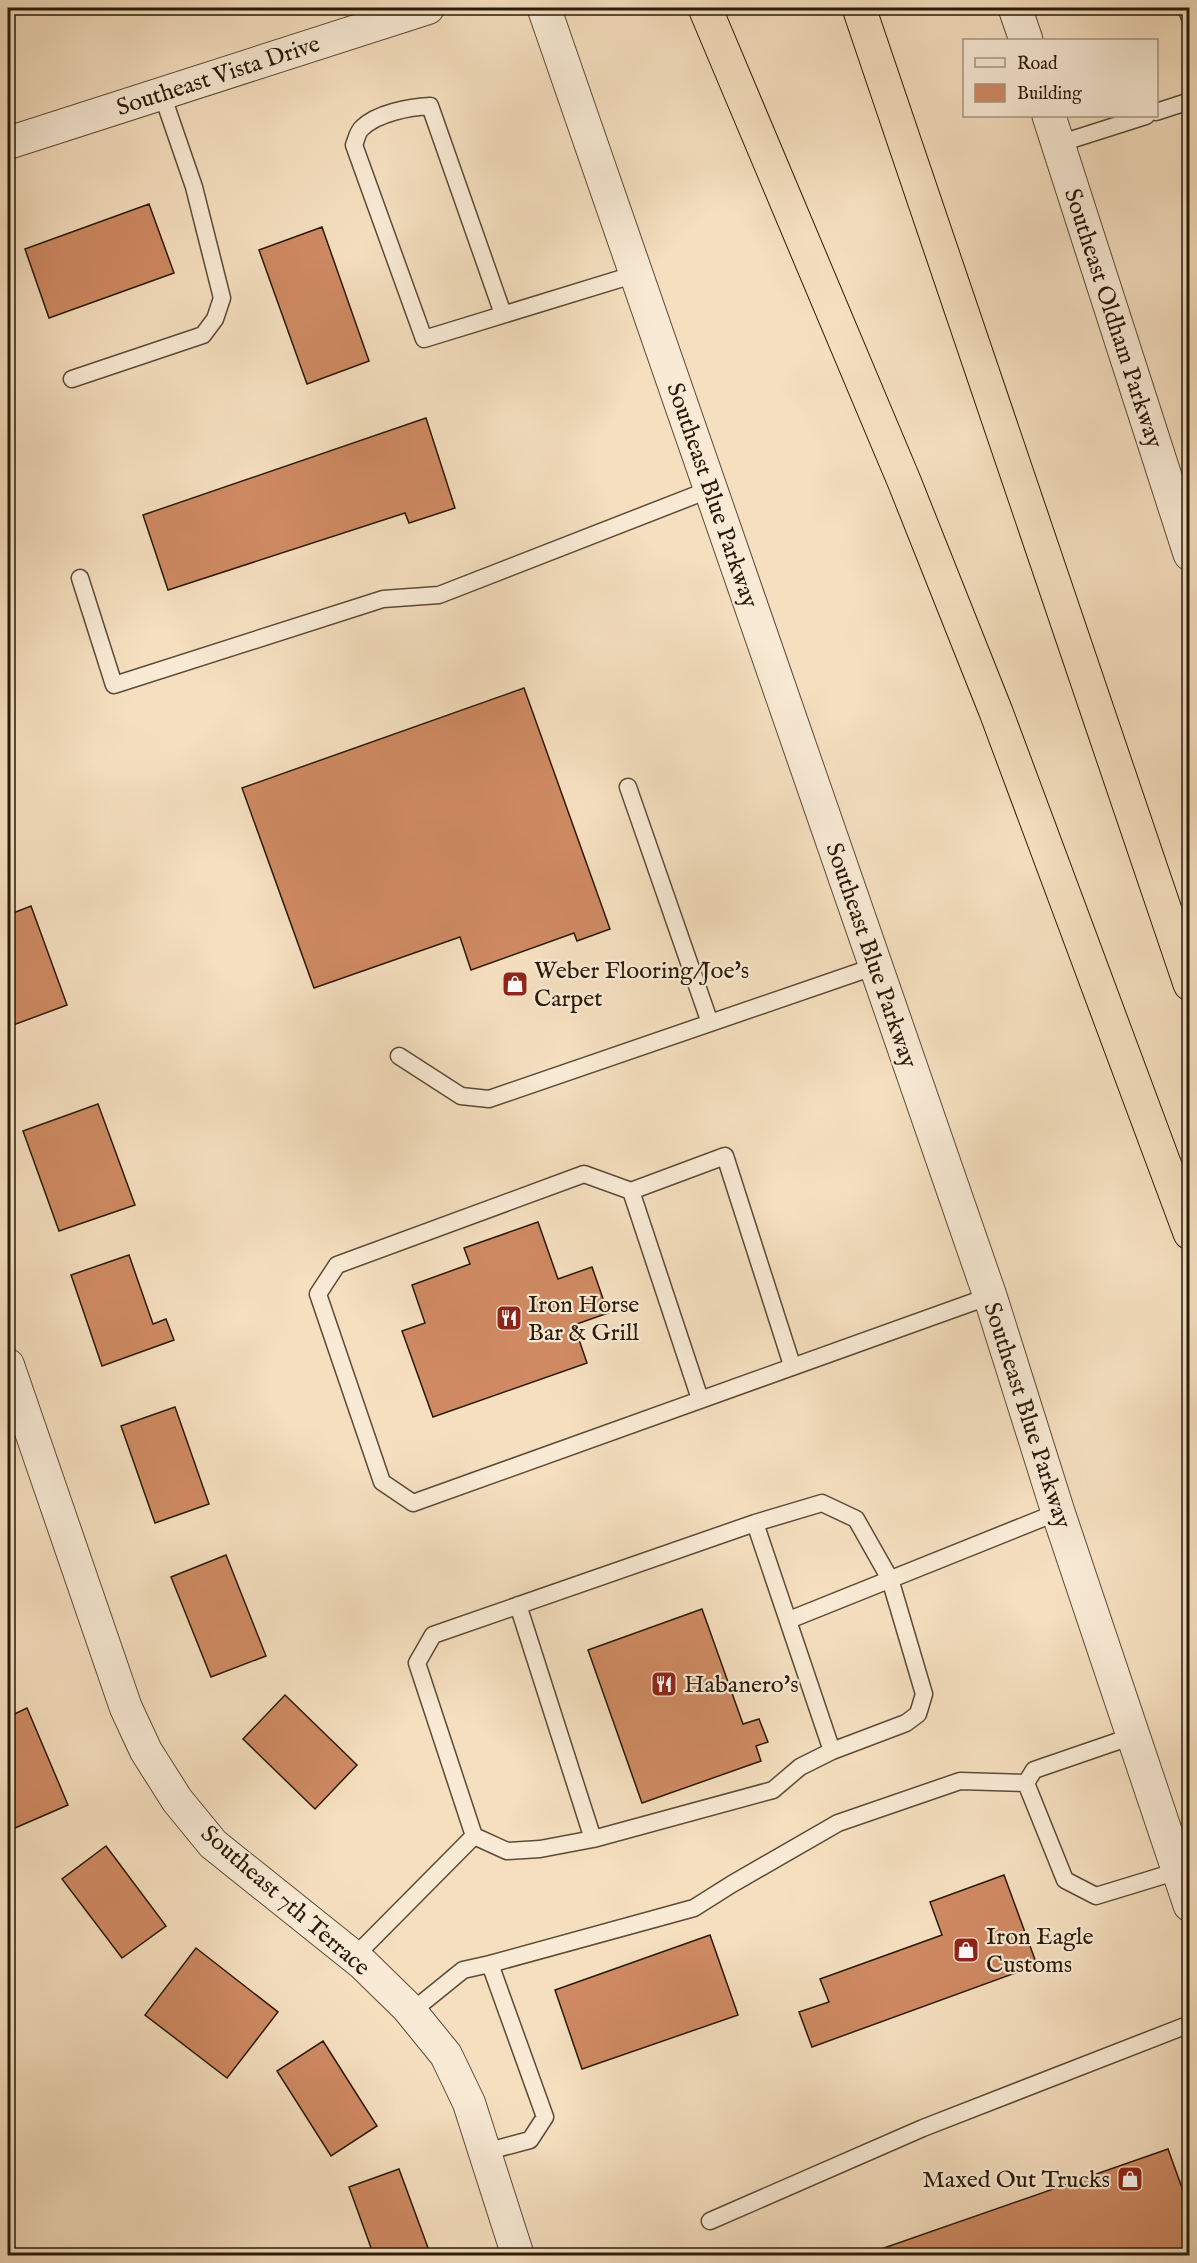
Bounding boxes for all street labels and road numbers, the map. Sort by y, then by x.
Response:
street label: Southeast Vista Drive [113,29,324,124]
street label: Southeast Oldham Parkway [1056,185,1169,452]
street label: Southeast Blue Parkway [658,379,765,612]
street label: Southeast Blue Parkway [817,839,924,1072]
street label: Southeast Blue Parkway [975,1298,1078,1533]
street label: Southeast 7th Terrace [194,1819,376,1983]

